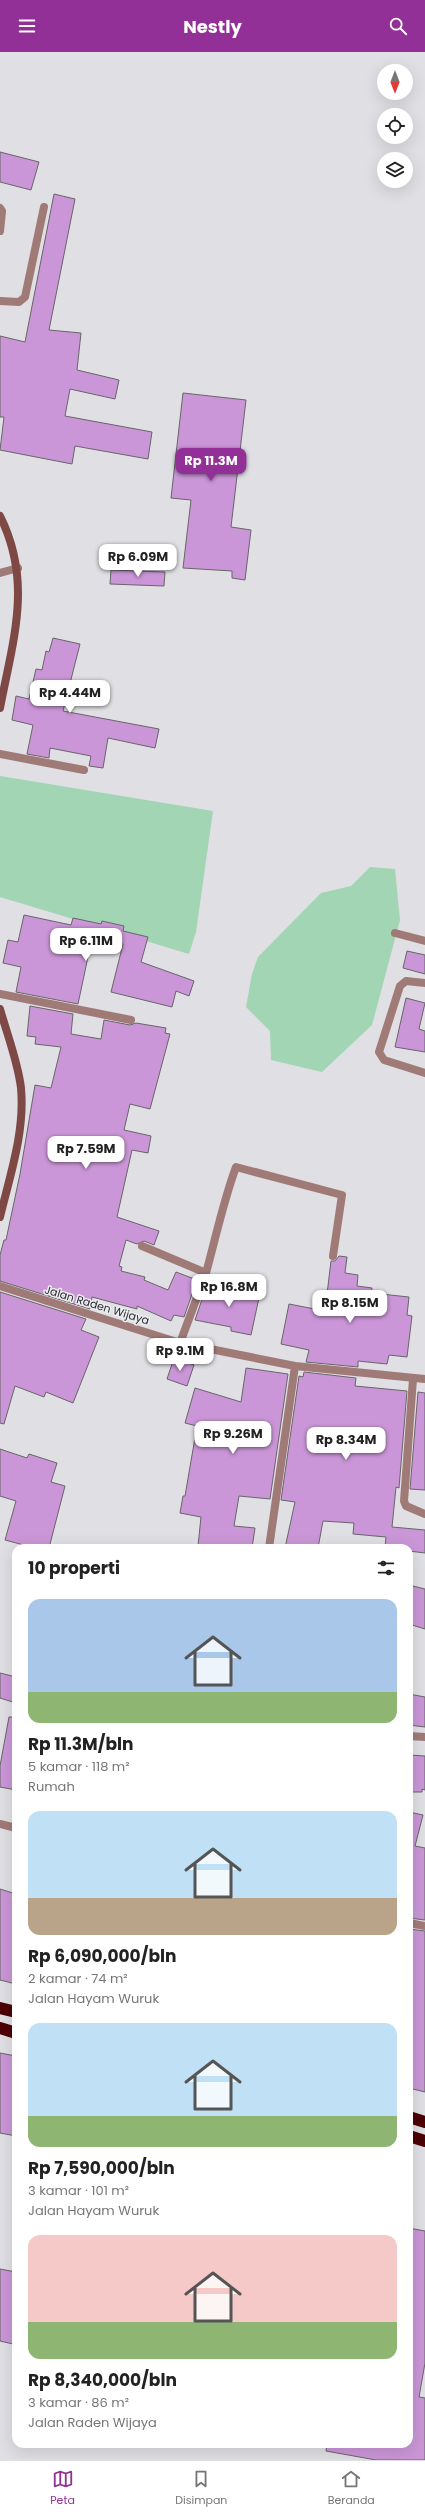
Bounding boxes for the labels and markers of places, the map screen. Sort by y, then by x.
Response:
pin: Rp 11.3M [170,448,252,482]
pin: Rp 6.09M [97,544,179,578]
pin: Rp 4.44M [29,680,111,714]
pin: Rp 6.11M [45,928,127,962]
pin: Rp 7.59M [45,1136,127,1170]
pin: Rp 16.8M [188,1274,270,1308]
pin: Rp 8.15M [309,1290,391,1324]
pin: Rp 9.1M [143,1338,217,1372]
pin: Rp 9.26M [192,1421,274,1455]
pin: Rp 8.34M [305,1427,387,1461]

